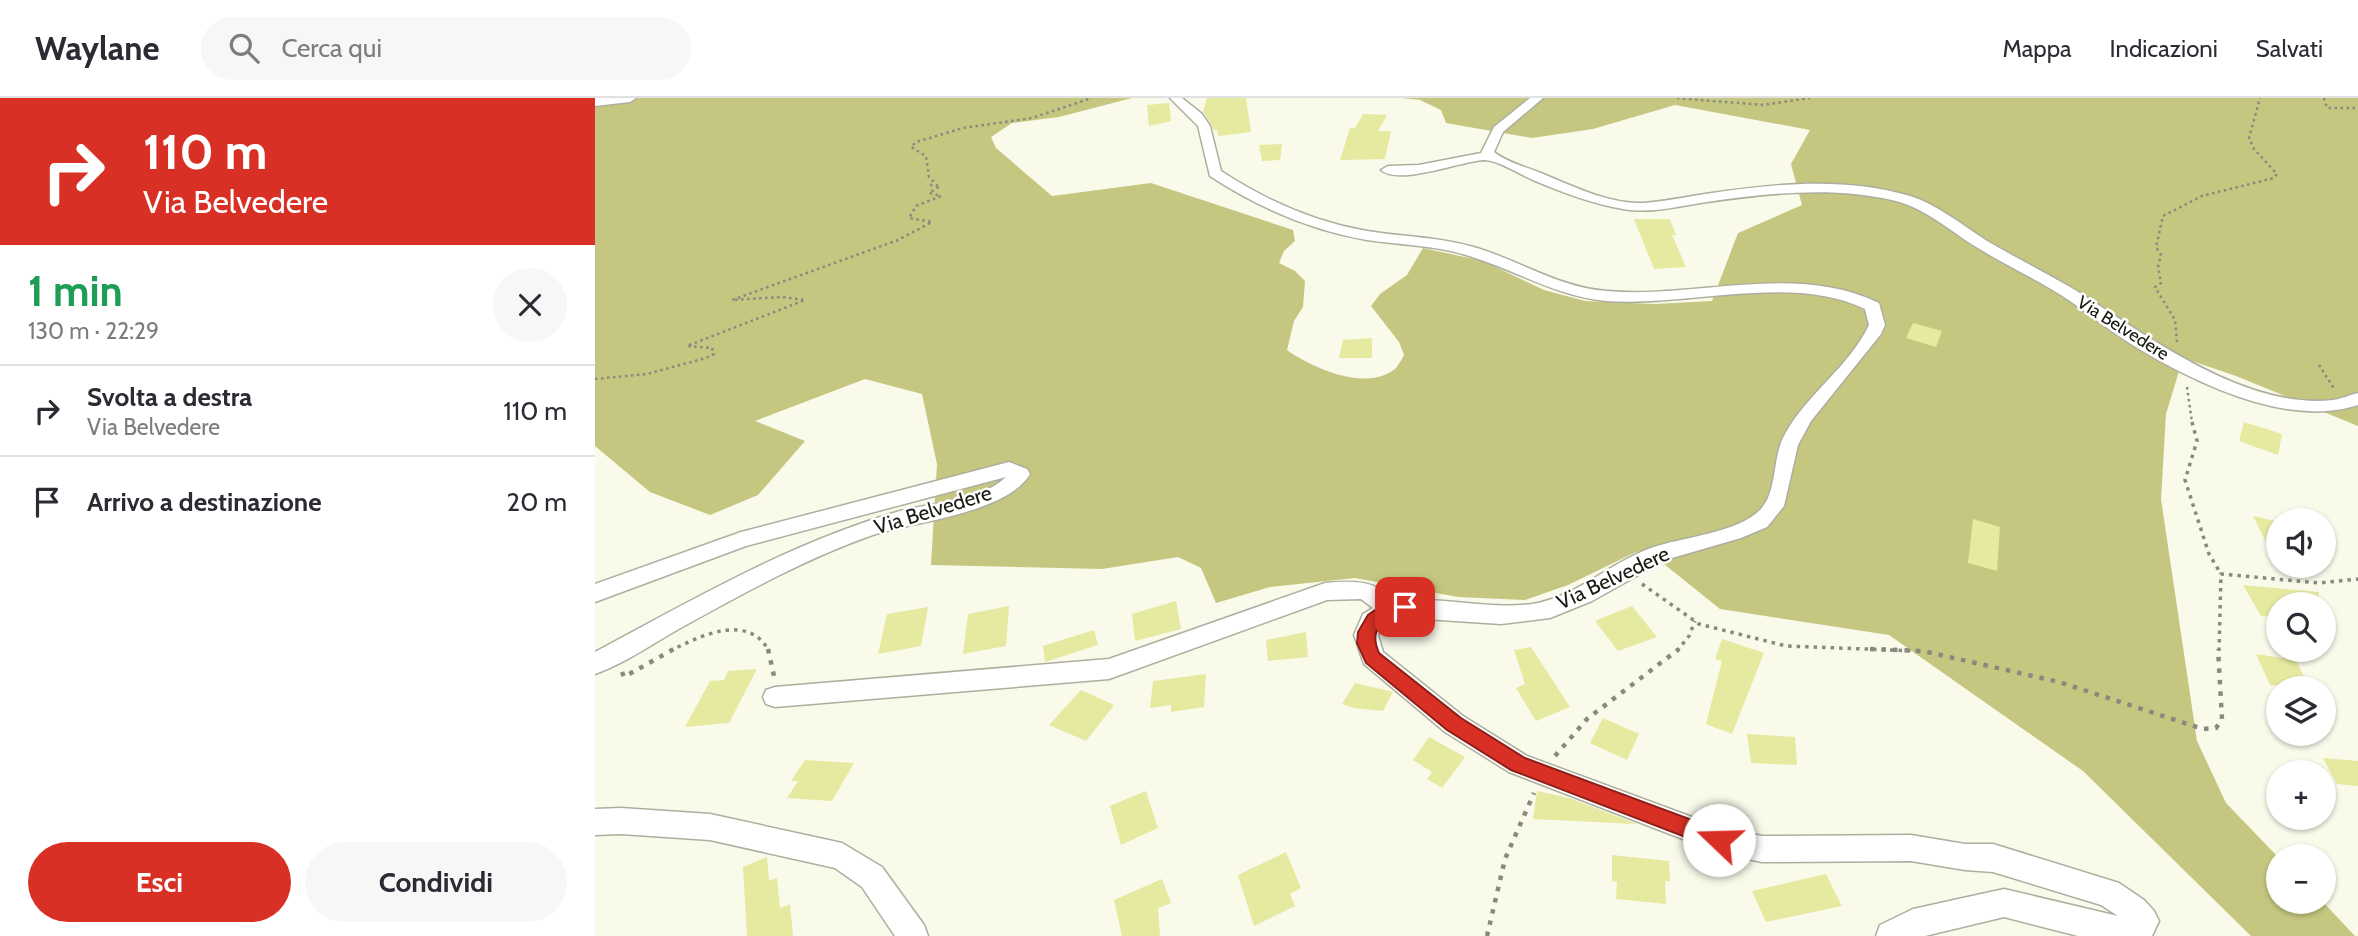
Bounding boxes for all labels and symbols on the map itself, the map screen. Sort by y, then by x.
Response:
street label: Via Belvedere [2073,291,2173,365]
street label: Via Belvedere [871,480,995,539]
street label: Via Belvedere [1552,540,1673,615]
pin [1375,577,1435,637]
position arrow [1682,803,1756,877]

